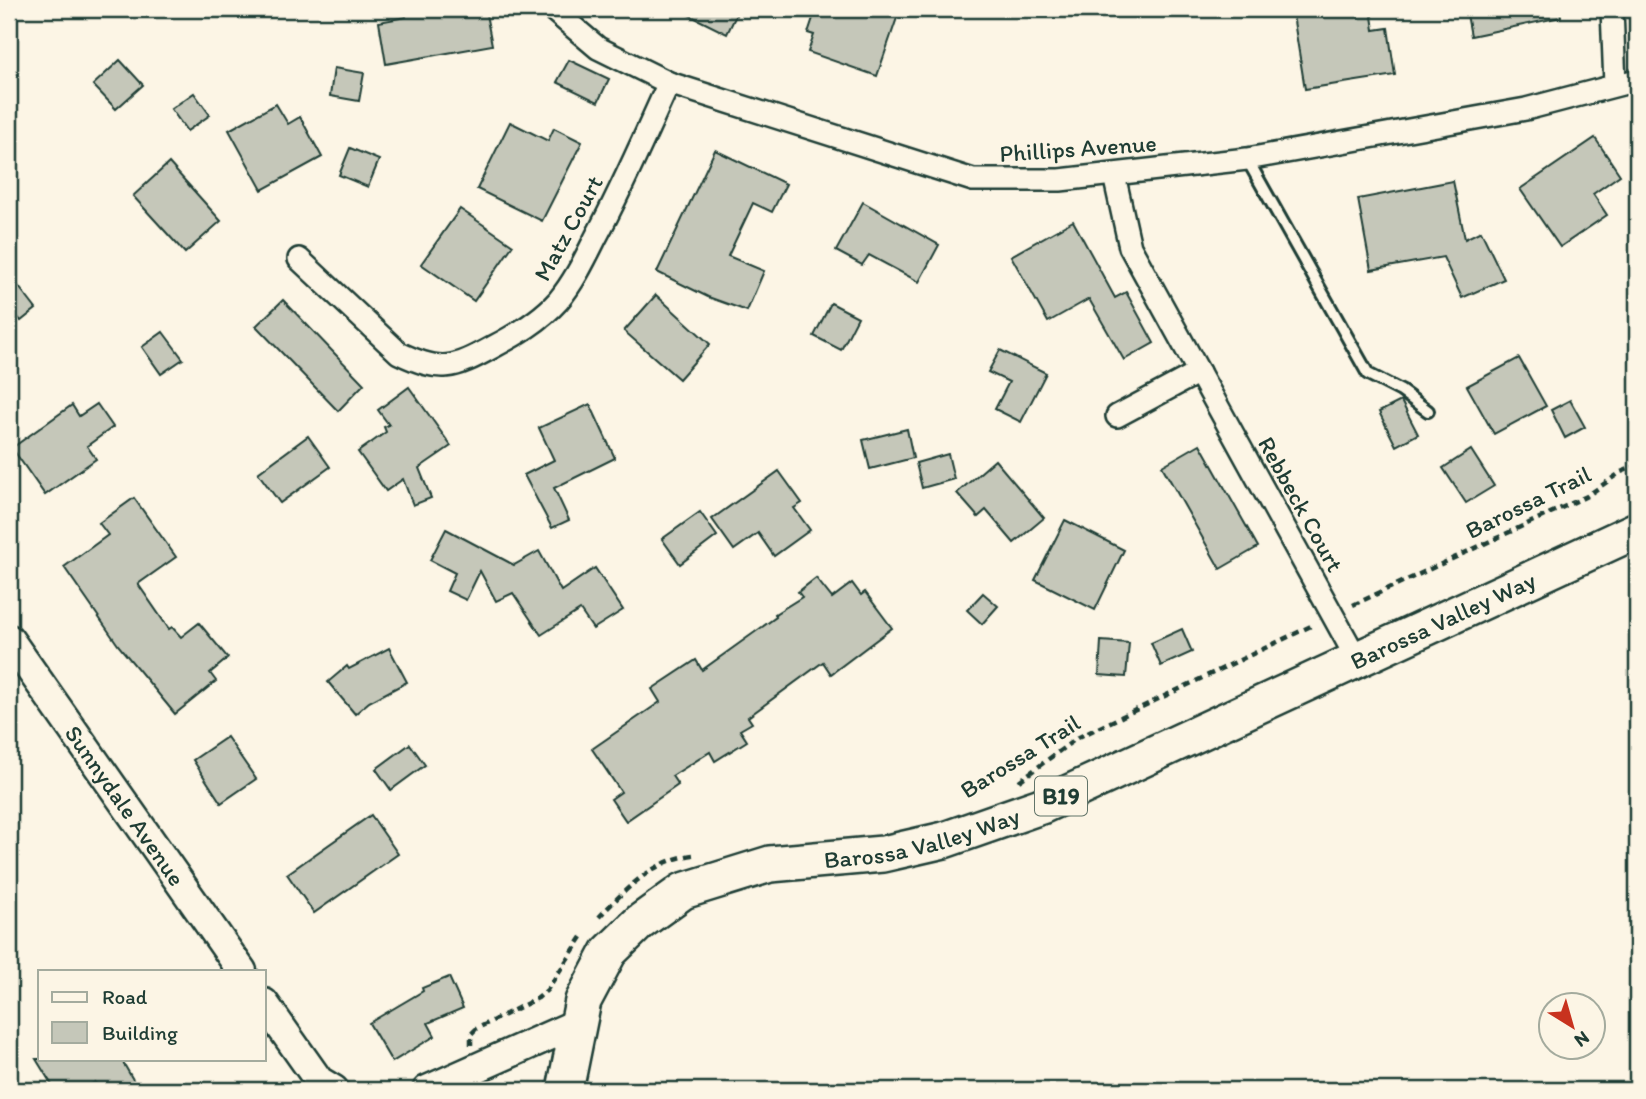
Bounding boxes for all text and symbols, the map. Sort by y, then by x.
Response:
street label: Phillips Avenue [998,128,1158,168]
street label: Matz Court [527,170,609,286]
street label: Rebbeck Court [1252,431,1350,577]
street label: Barossa Trail [1461,459,1596,545]
street label: Barossa Valley Way [1345,565,1540,675]
street label: Barossa Trail [955,708,1085,804]
street label: Sunnydale Avenue [59,719,192,891]
road number: B19 [1035,776,1087,816]
street label: Barossa Valley Way [823,800,1023,874]
legend [38,970,266,1060]
text: Road [102,984,148,1009]
north arrow [1538,990,1608,1060]
text: Building [102,1020,178,1045]
text: N [1570,1026,1594,1052]

